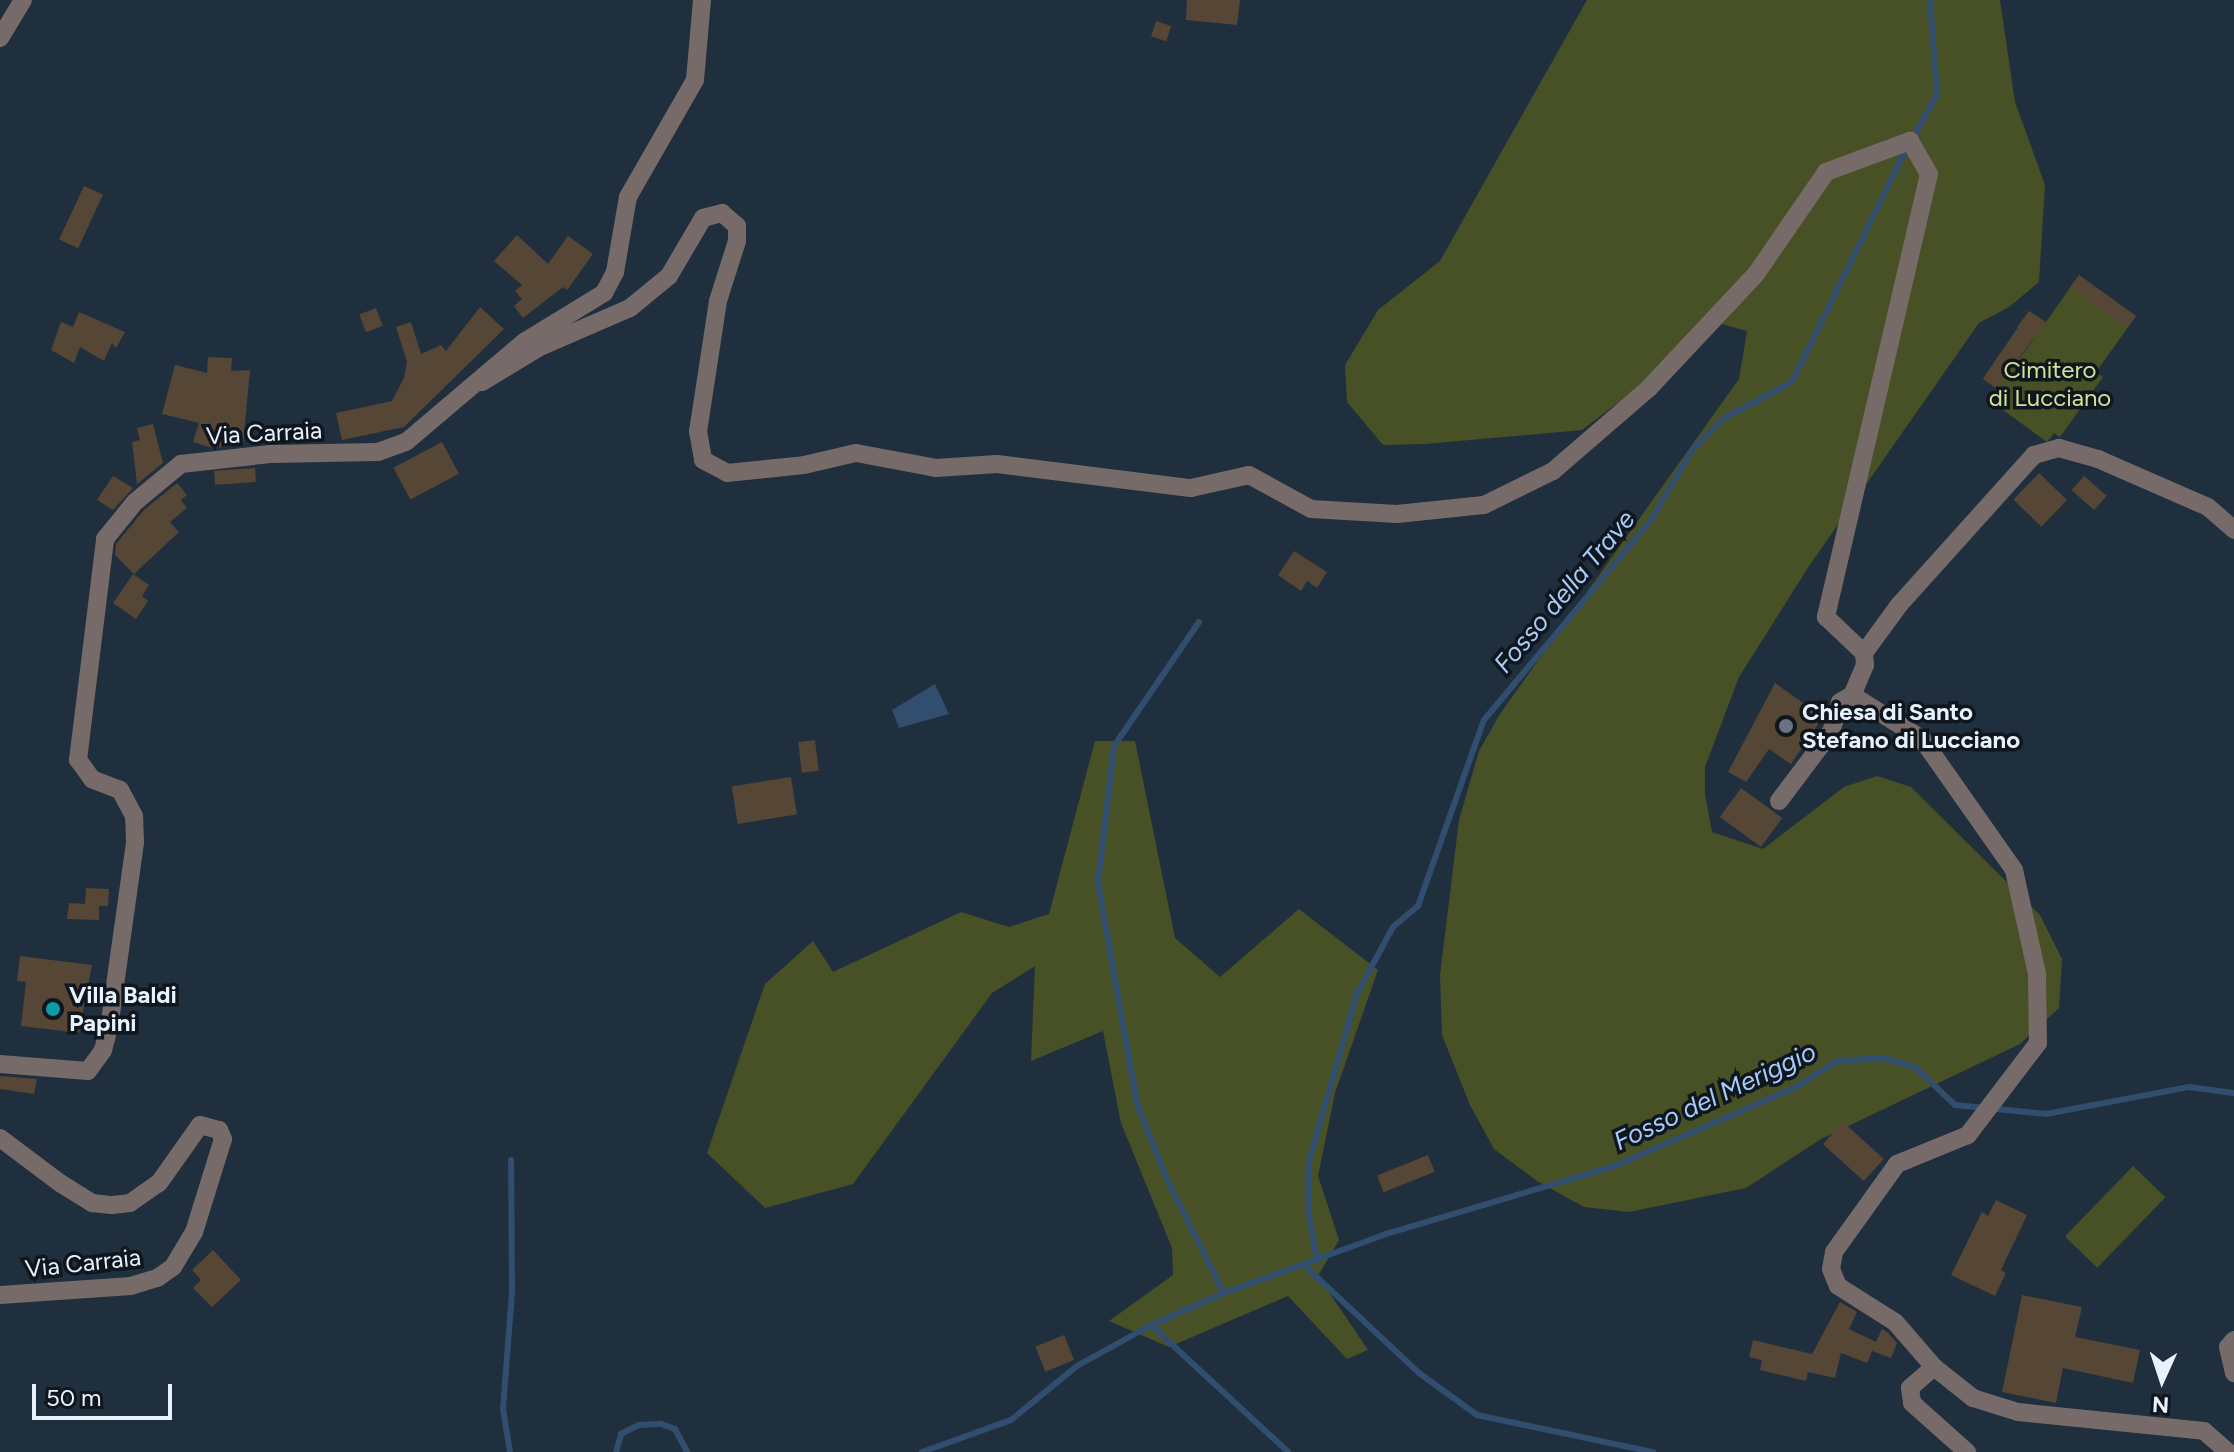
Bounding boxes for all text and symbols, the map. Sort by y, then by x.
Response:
park label: Cimitero di Lucciano [1989,356,2111,412]
street label: Via Carraia [205,416,323,450]
water label: Fosso della Trave [1488,504,1642,680]
place label: Chiesa di Santo Stefano di Lucciano [1802,698,2020,754]
marker: Chiesa di Santo Stefano di Lucciano [1777,717,1795,735]
place label: Villa Baldi Papini [69,981,177,1037]
marker: Villa Baldi Papini [44,1000,62,1018]
water label: Fosso del Meriggio [1609,1036,1821,1158]
street label: Via Carraia [24,1243,142,1283]
north arrow [2122,1340,2202,1420]
scale bar [36,1368,176,1418]
text: 50 m [46,1383,102,1412]
text: N [2152,1391,2170,1418]

